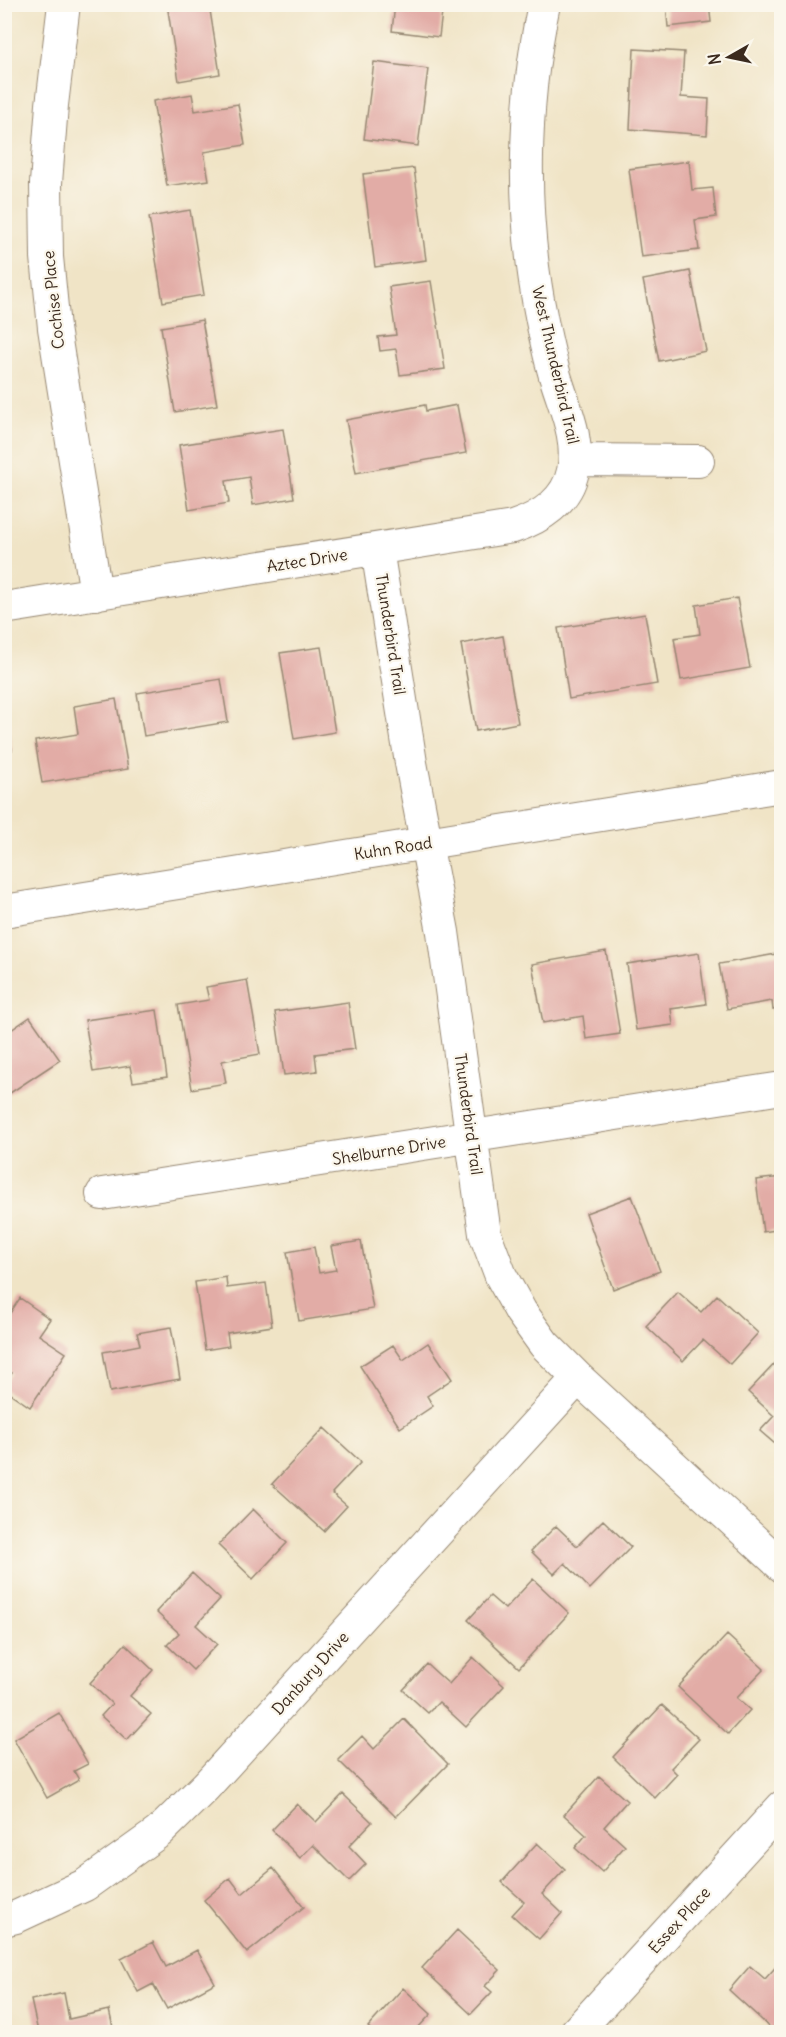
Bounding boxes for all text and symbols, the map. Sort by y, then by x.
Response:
north arrow [699,27,759,87]
text: N [703,52,725,66]
street label: Cochise Place [38,250,68,350]
street label: West Thunderbird Trail [528,284,584,446]
street label: Aztec Drive [265,544,349,576]
street label: Thunderbird Trail [372,572,410,696]
street label: Kuhn Road [352,832,434,864]
street label: Thunderbird Trail [451,1052,487,1176]
street label: Shelburne Drive [331,1131,447,1169]
street label: Danbury Drive [267,1627,353,1719]
street label: Essex Place [644,1882,714,1958]

